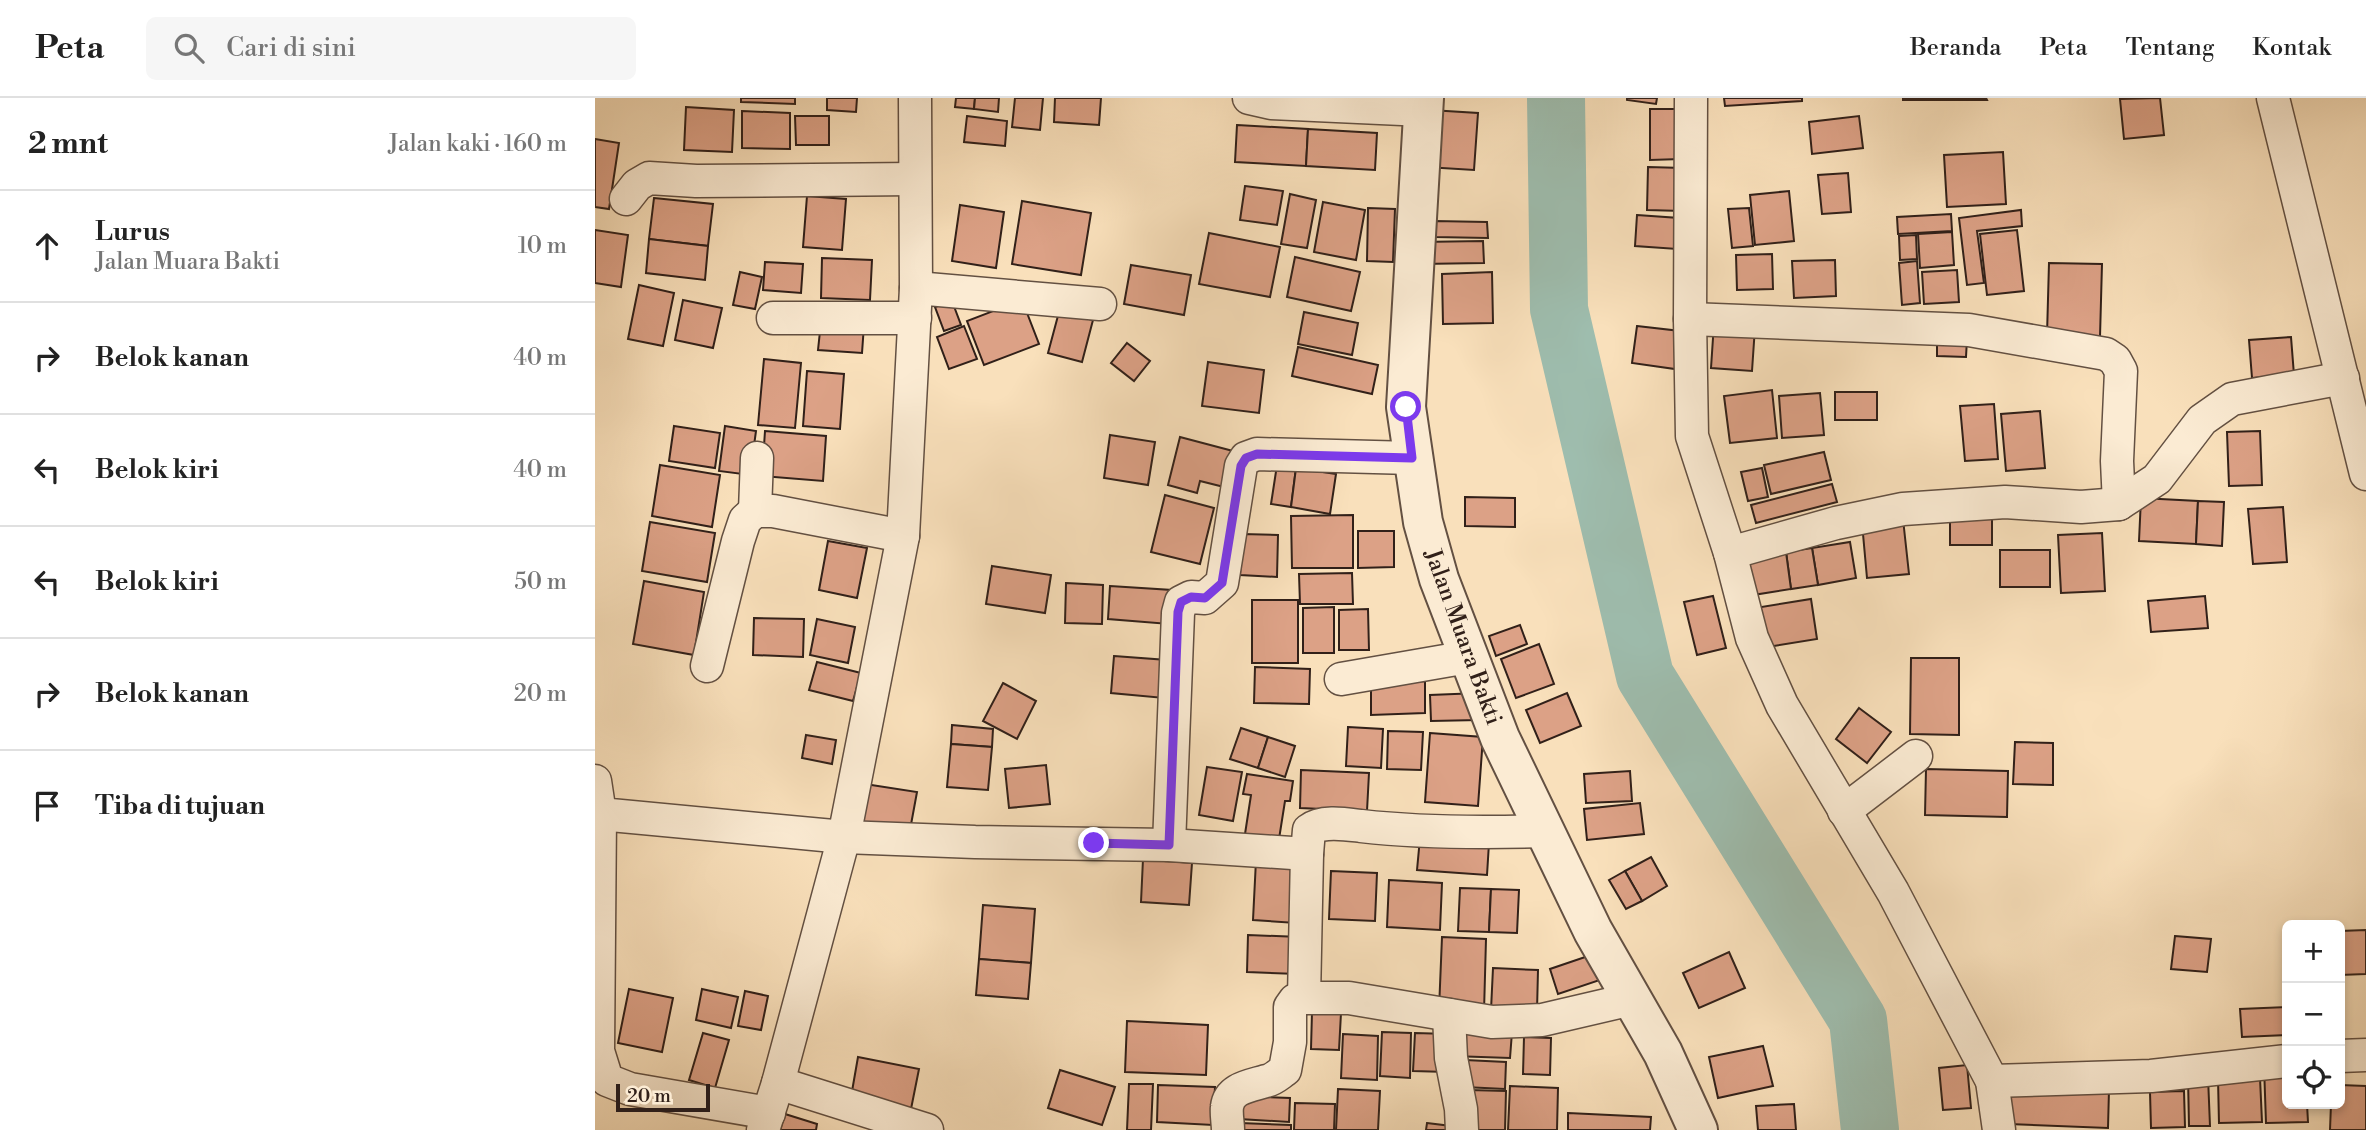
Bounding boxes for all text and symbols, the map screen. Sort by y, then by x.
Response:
search box [146,17,636,80]
text: Peta [35,28,104,69]
icon: search [170,29,208,67]
text: Cari di sini [226,32,356,64]
text: Beranda [1910,33,2001,63]
text: Peta [2039,33,2087,63]
text: Tentang [2125,33,2214,63]
text: Kontak [2252,33,2331,63]
text: 2 mnt [28,125,108,163]
text: Jalan kaki · 160 m [388,130,567,158]
text: Lurus [95,216,170,248]
icon: ahead [28,227,66,265]
text: 10 m [518,232,567,260]
text: Jalan Muara Bakti [95,248,280,276]
icon: right [28,339,66,377]
text: Belok kanan [95,342,249,374]
text: 40 m [513,344,567,372]
route start [1390,391,1421,422]
icon: left [28,451,66,489]
text: Belok kiri [95,454,219,486]
text: 40 m [513,456,567,484]
street label: Jalan Muara Bakti [1418,544,1508,729]
icon: left [28,563,66,601]
text: Belok kiri [95,566,219,598]
text: 50 m [514,568,567,596]
icon: right [28,675,66,713]
text: Belok kanan [95,678,249,710]
text: 20 m [514,680,567,708]
icon: arrive [28,787,66,825]
text: Tiba di tujuan [95,790,265,822]
route end [1078,827,1109,858]
map controls [2282,920,2345,1109]
button: + [2282,920,2345,983]
button: − [2282,983,2345,1046]
button: locate [2282,1046,2345,1109]
scale bar [616,1081,711,1113]
text: 20 m [627,1084,671,1108]

